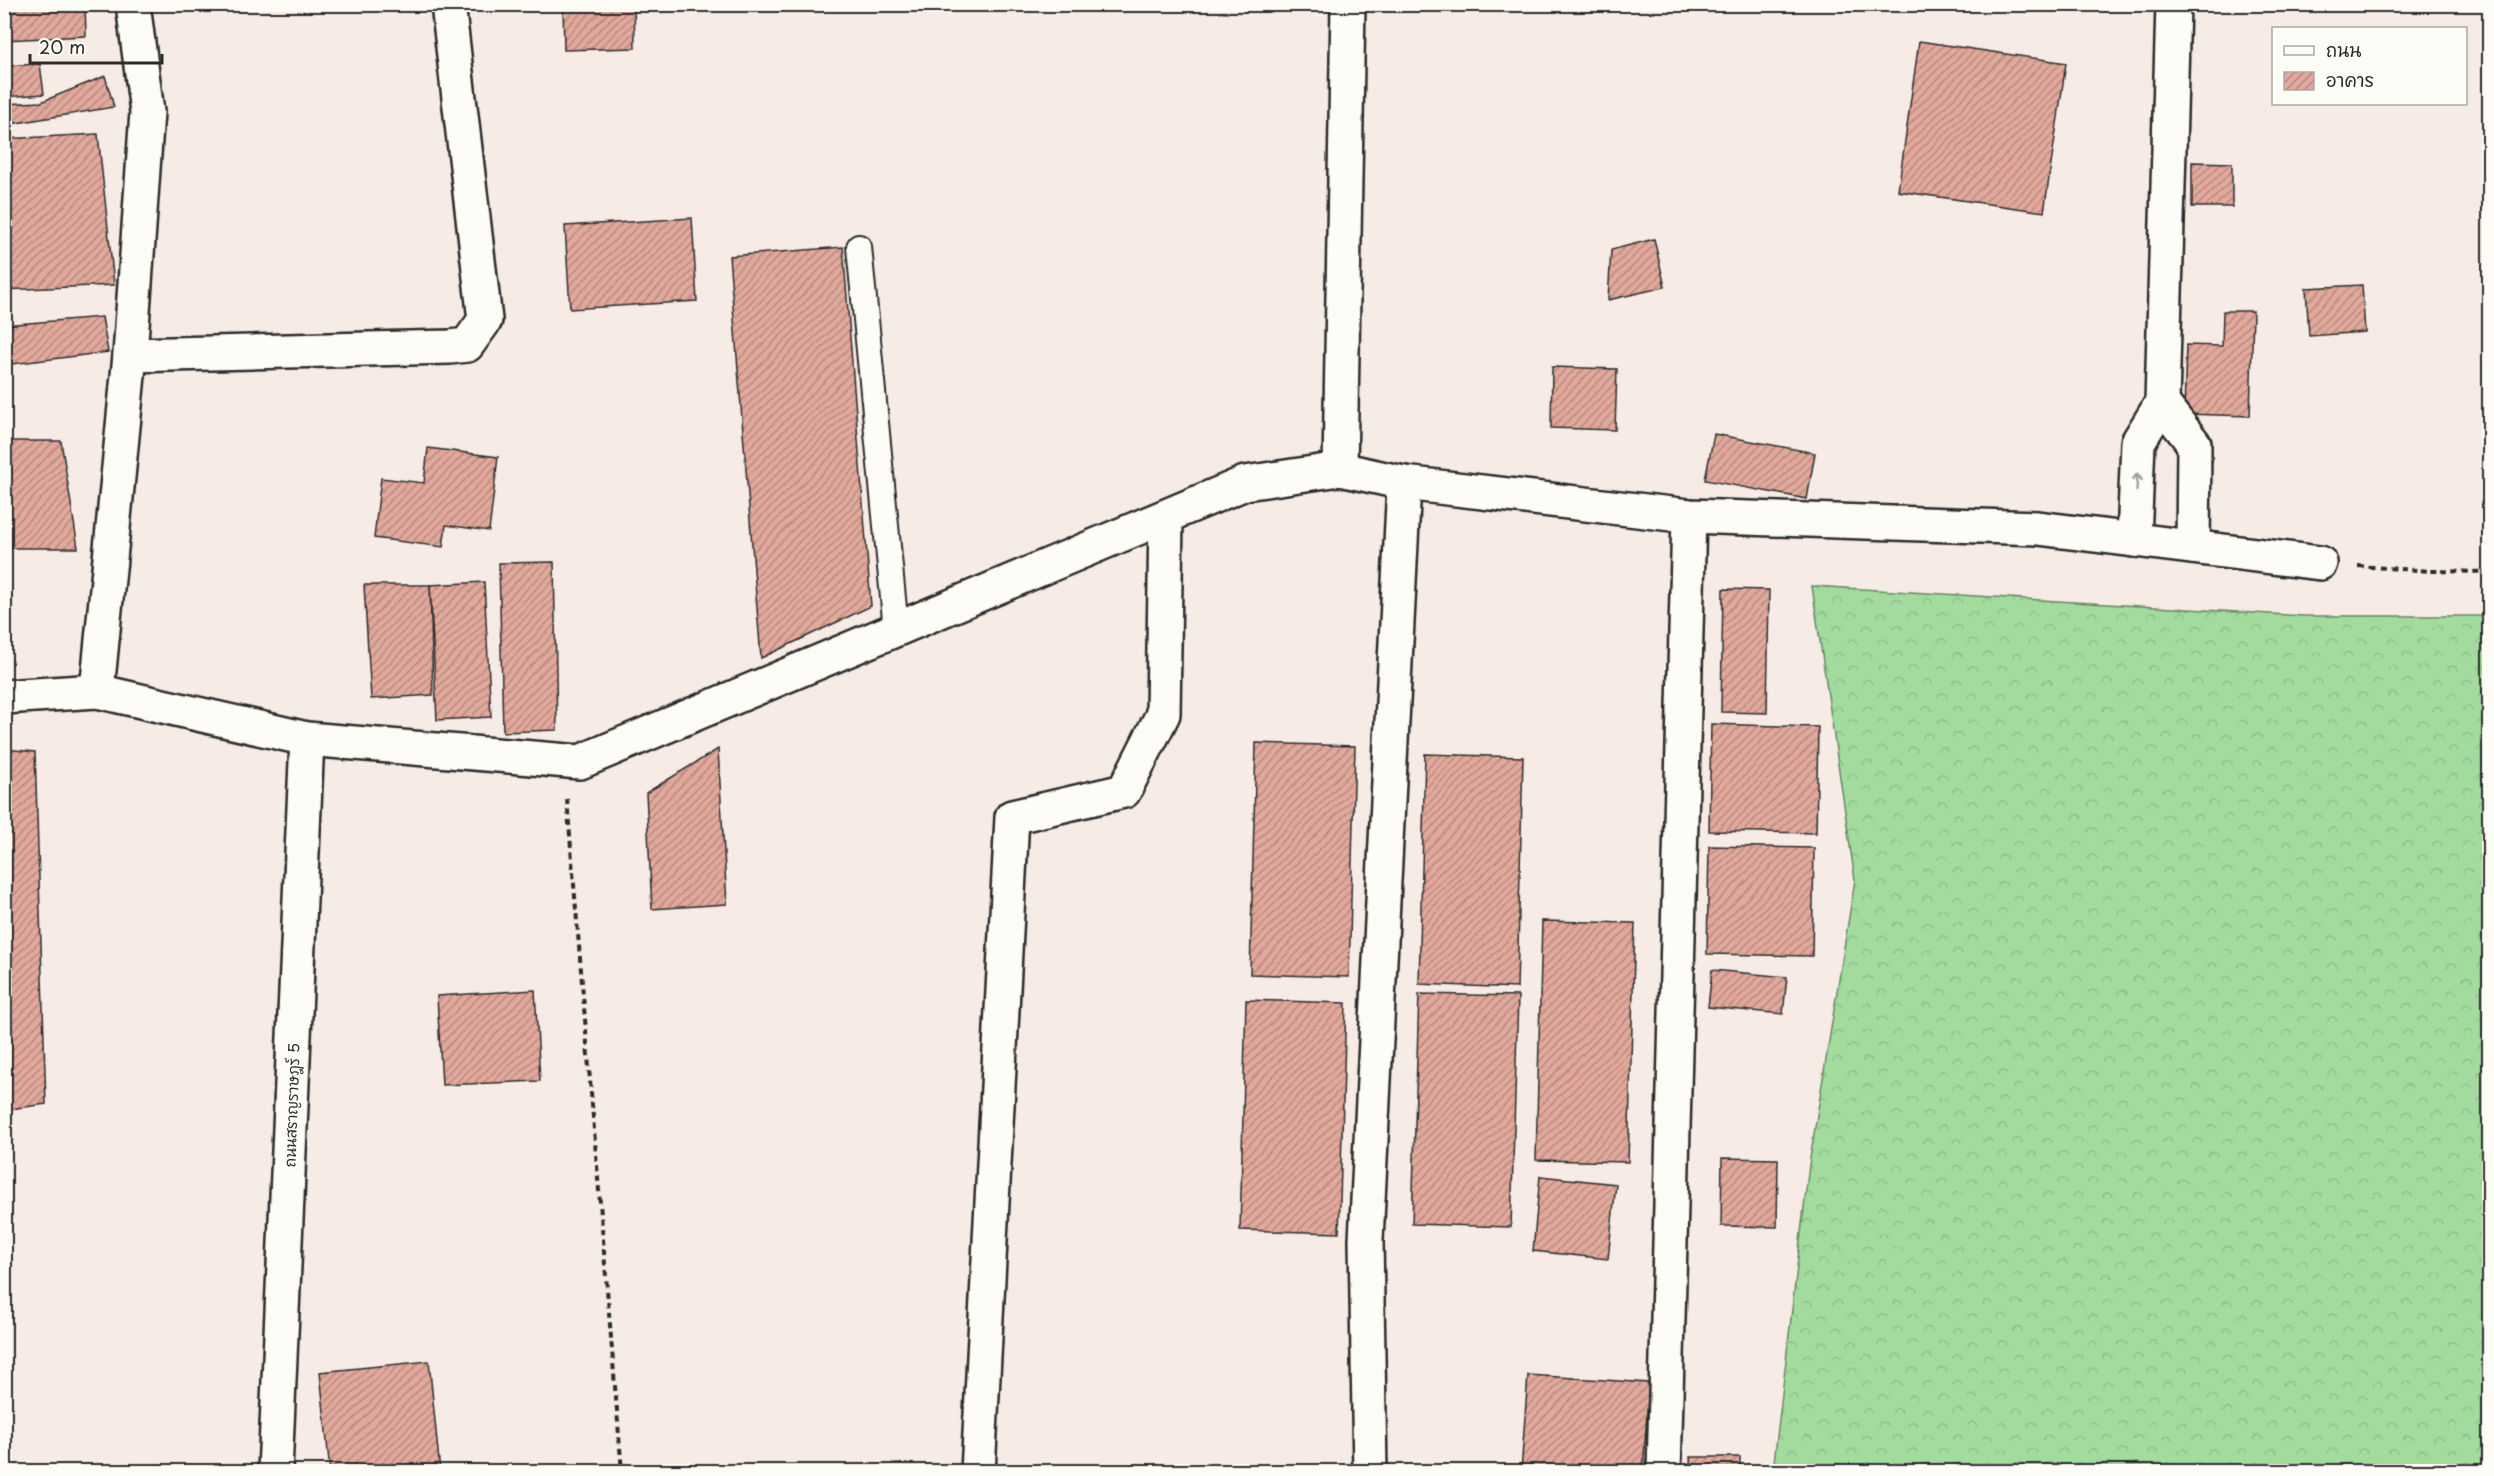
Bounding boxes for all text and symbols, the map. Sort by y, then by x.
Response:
scale bar [30,27,162,65]
legend [2272,27,2467,105]
text: 20 m [39,33,85,60]
text: ถนน [2326,36,2361,63]
text: อาคาร [2326,66,2374,93]
one-way arrow [2131,473,2142,493]
street label: ถนนสราญราษฎร์ 5 [277,1042,305,1168]

